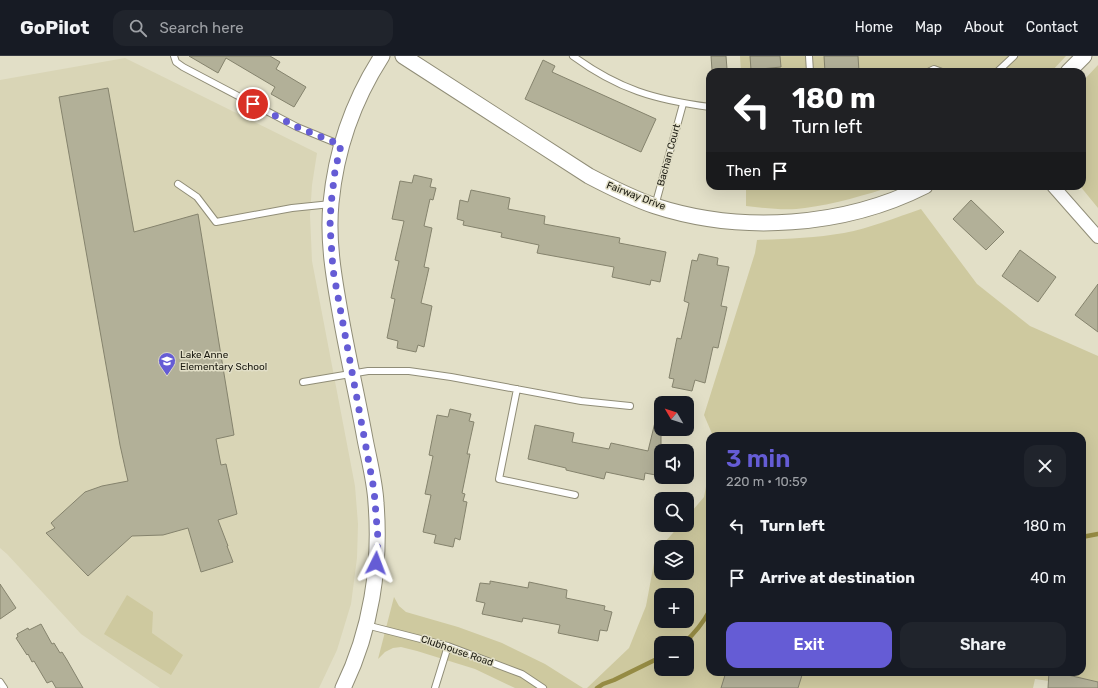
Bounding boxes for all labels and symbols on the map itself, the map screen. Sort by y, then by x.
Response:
pin [236,87,270,121]
street label: Bachan Court [655,122,683,187]
street label: Fairway Drive [605,179,668,213]
place label: Lake Anne Elementary School [180,349,267,373]
school or university icon: Lake Anne Elementary School [157,351,177,376]
north arrow [654,396,694,436]
position arrow [355,542,397,584]
street label: Clubhouse Road [419,633,495,669]

